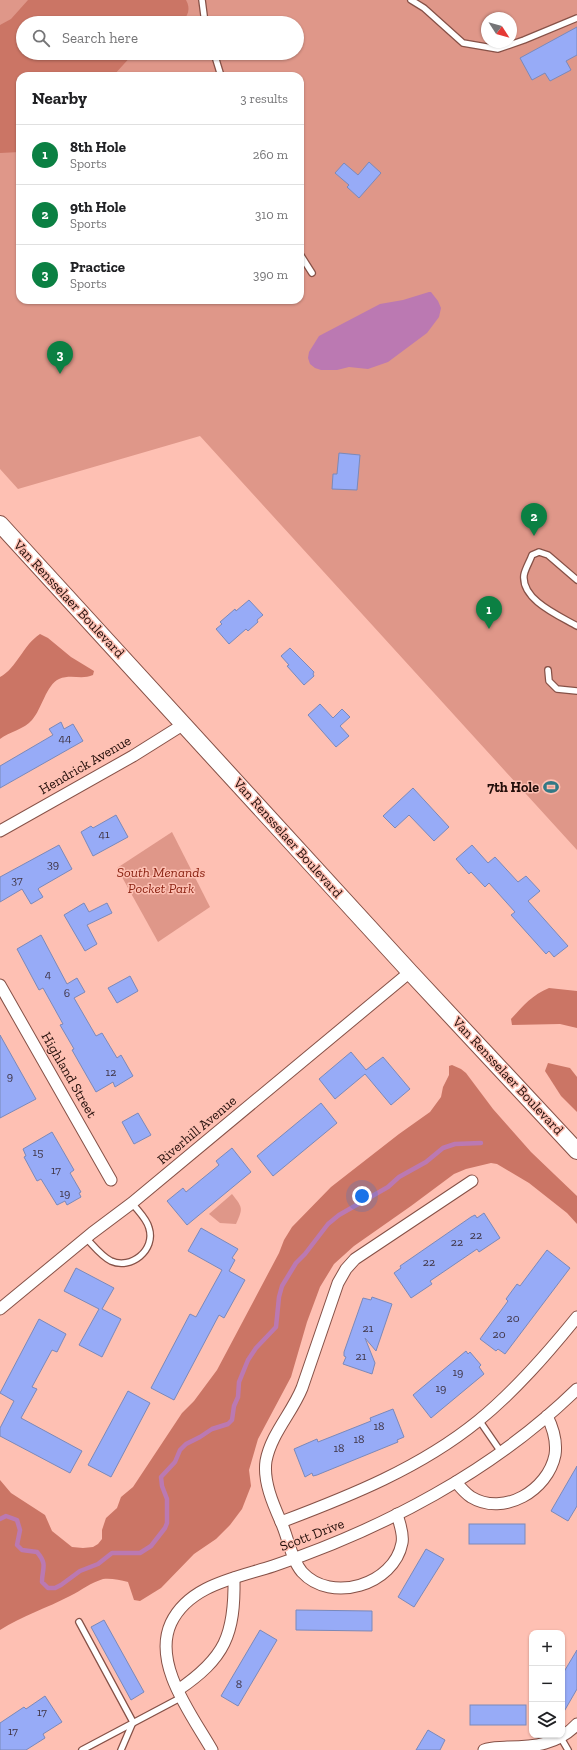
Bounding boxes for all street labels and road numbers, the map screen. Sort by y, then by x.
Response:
street label: Van Rensselaer Boulevard [9,536,128,662]
street label: Hendrick Avenue [36,732,134,798]
street label: Van Rensselaer Boulevard [229,774,346,902]
street label: Van Rensselaer Boulevard [448,1013,567,1139]
street label: Highland Street [38,1029,101,1122]
street label: Riverhill Avenue [154,1092,240,1168]
street label: Scott Drive [277,1515,347,1555]

